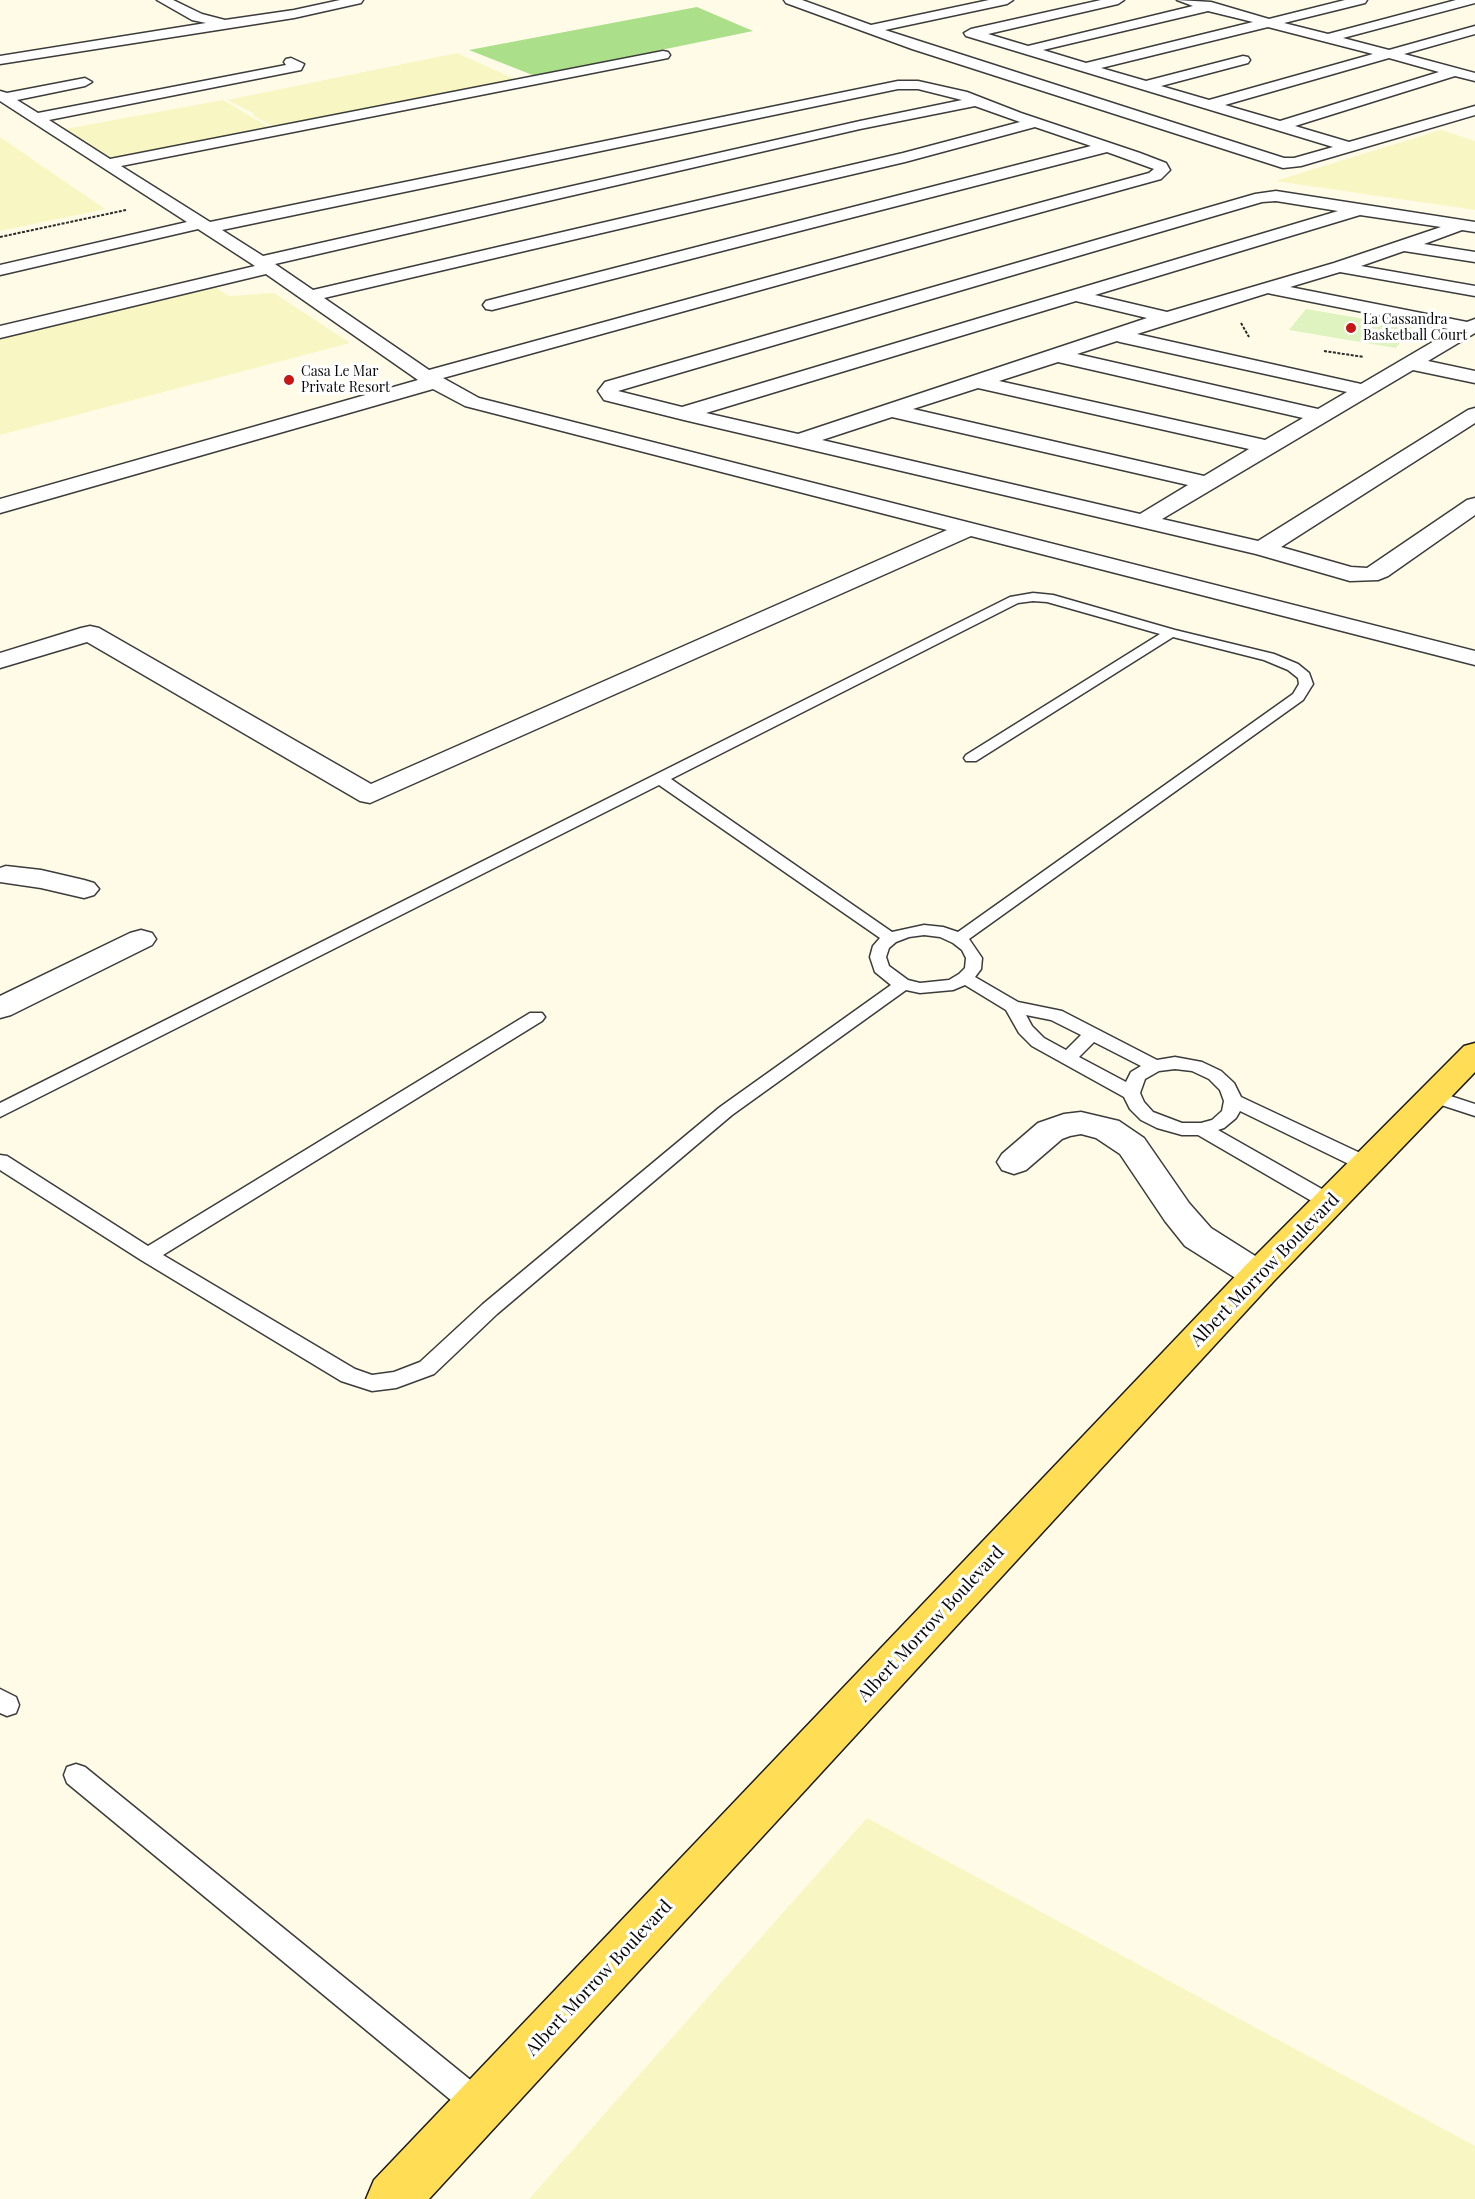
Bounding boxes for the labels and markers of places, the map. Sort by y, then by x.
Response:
place label: La Cassandra Basketball Court [1363,312,1467,344]
marker: La Cassandra Basketball Court [1344,321,1358,335]
place label: Casa Le Mar Private Resort [301,364,390,396]
marker: Casa Le Mar Private Resort [282,373,296,387]

